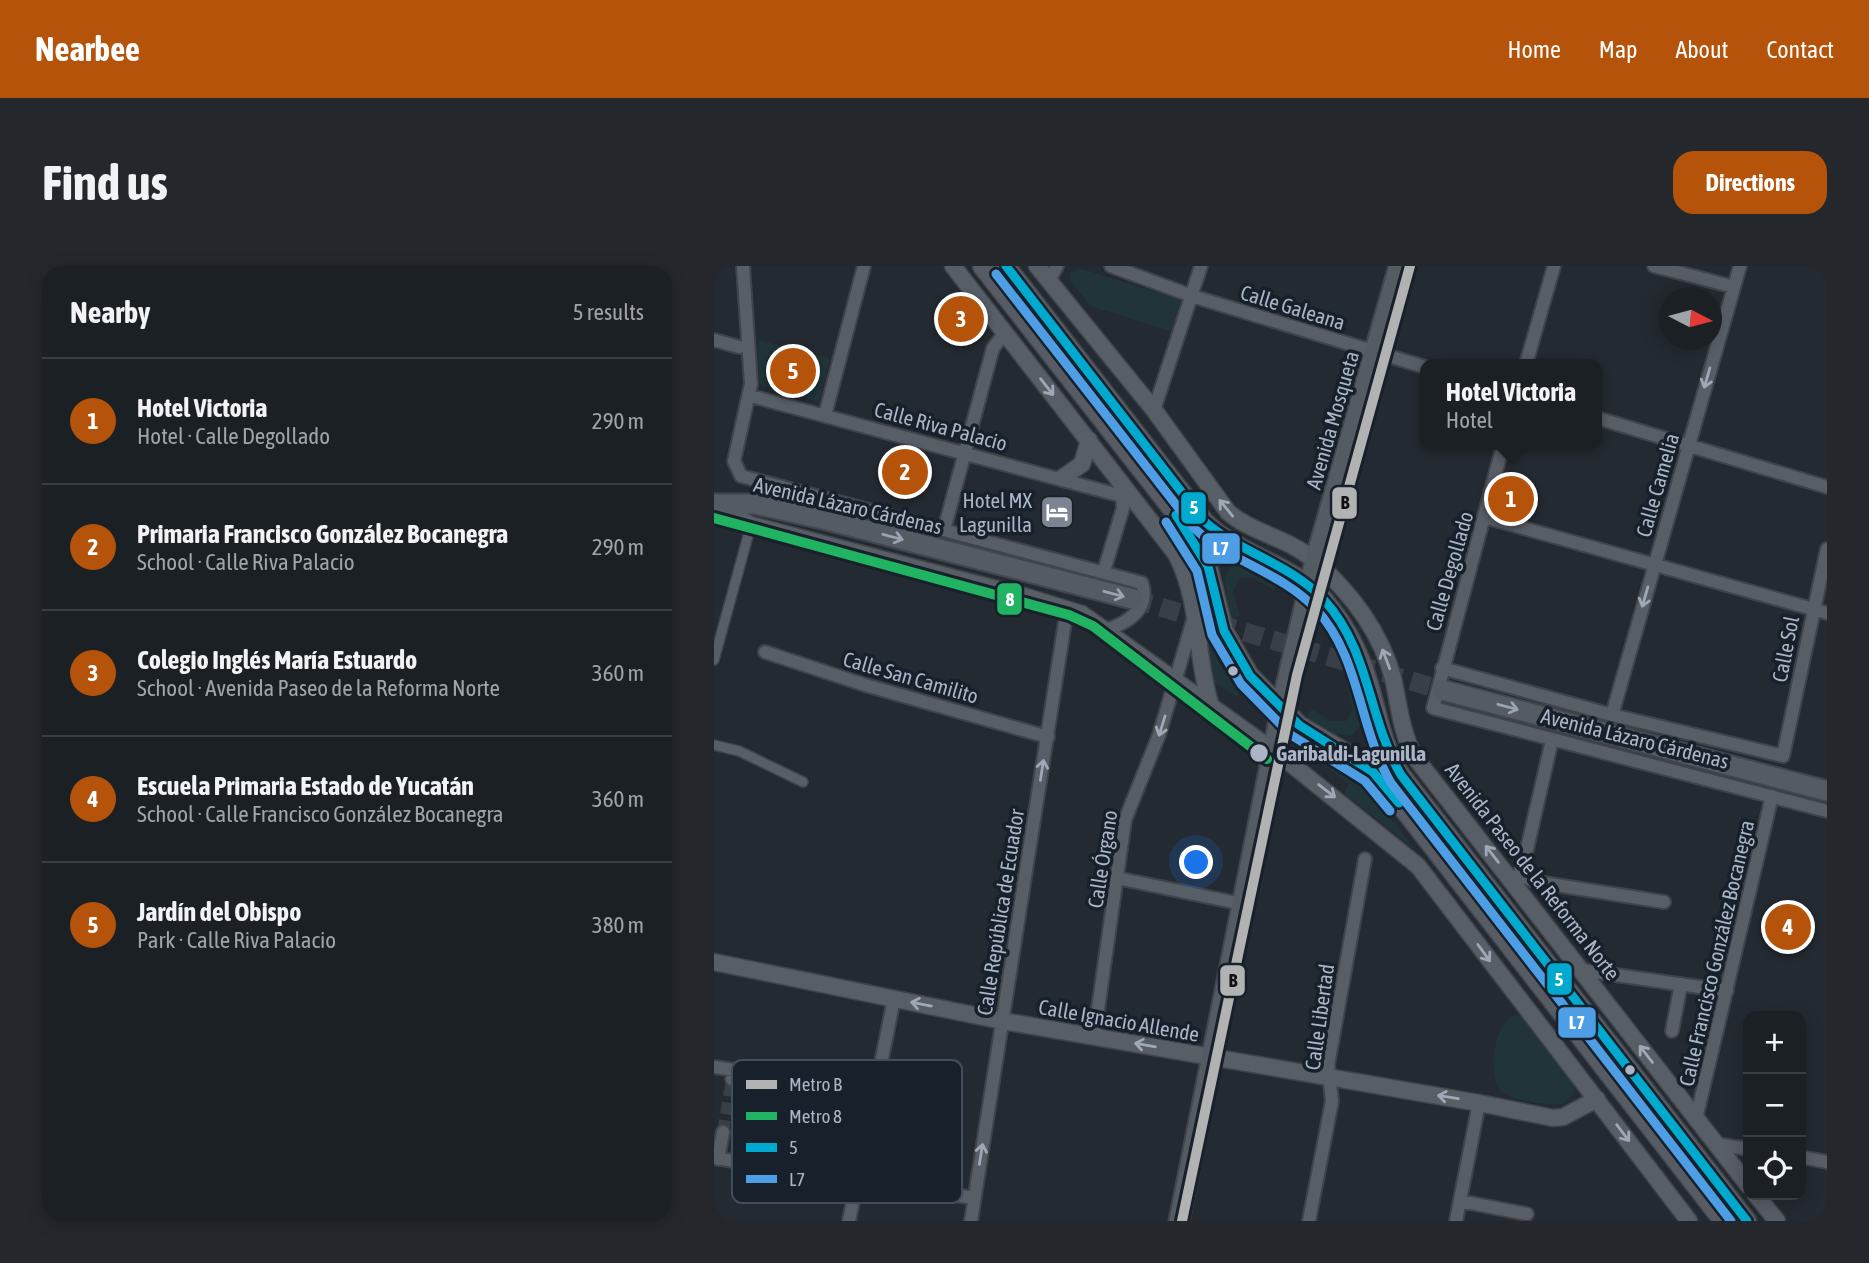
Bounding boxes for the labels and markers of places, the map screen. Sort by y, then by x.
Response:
pin: 3 [938,293,984,345]
pin: 5 [770,345,816,397]
pin: 2 [882,446,928,498]
pin: 1 [1488,473,1534,525]
place label: Hotel MX Lagunilla [959,488,1033,536]
hotel icon: Hotel MX Lagunilla [1038,493,1076,531]
unlabelled marker [1226,664,1240,678]
place label: Garibaldi-Lagunilla [1276,741,1426,765]
marker: Garibaldi-Lagunilla [1248,742,1270,764]
pin: 4 [1765,901,1811,953]
unlabelled marker [1623,1063,1637,1077]

